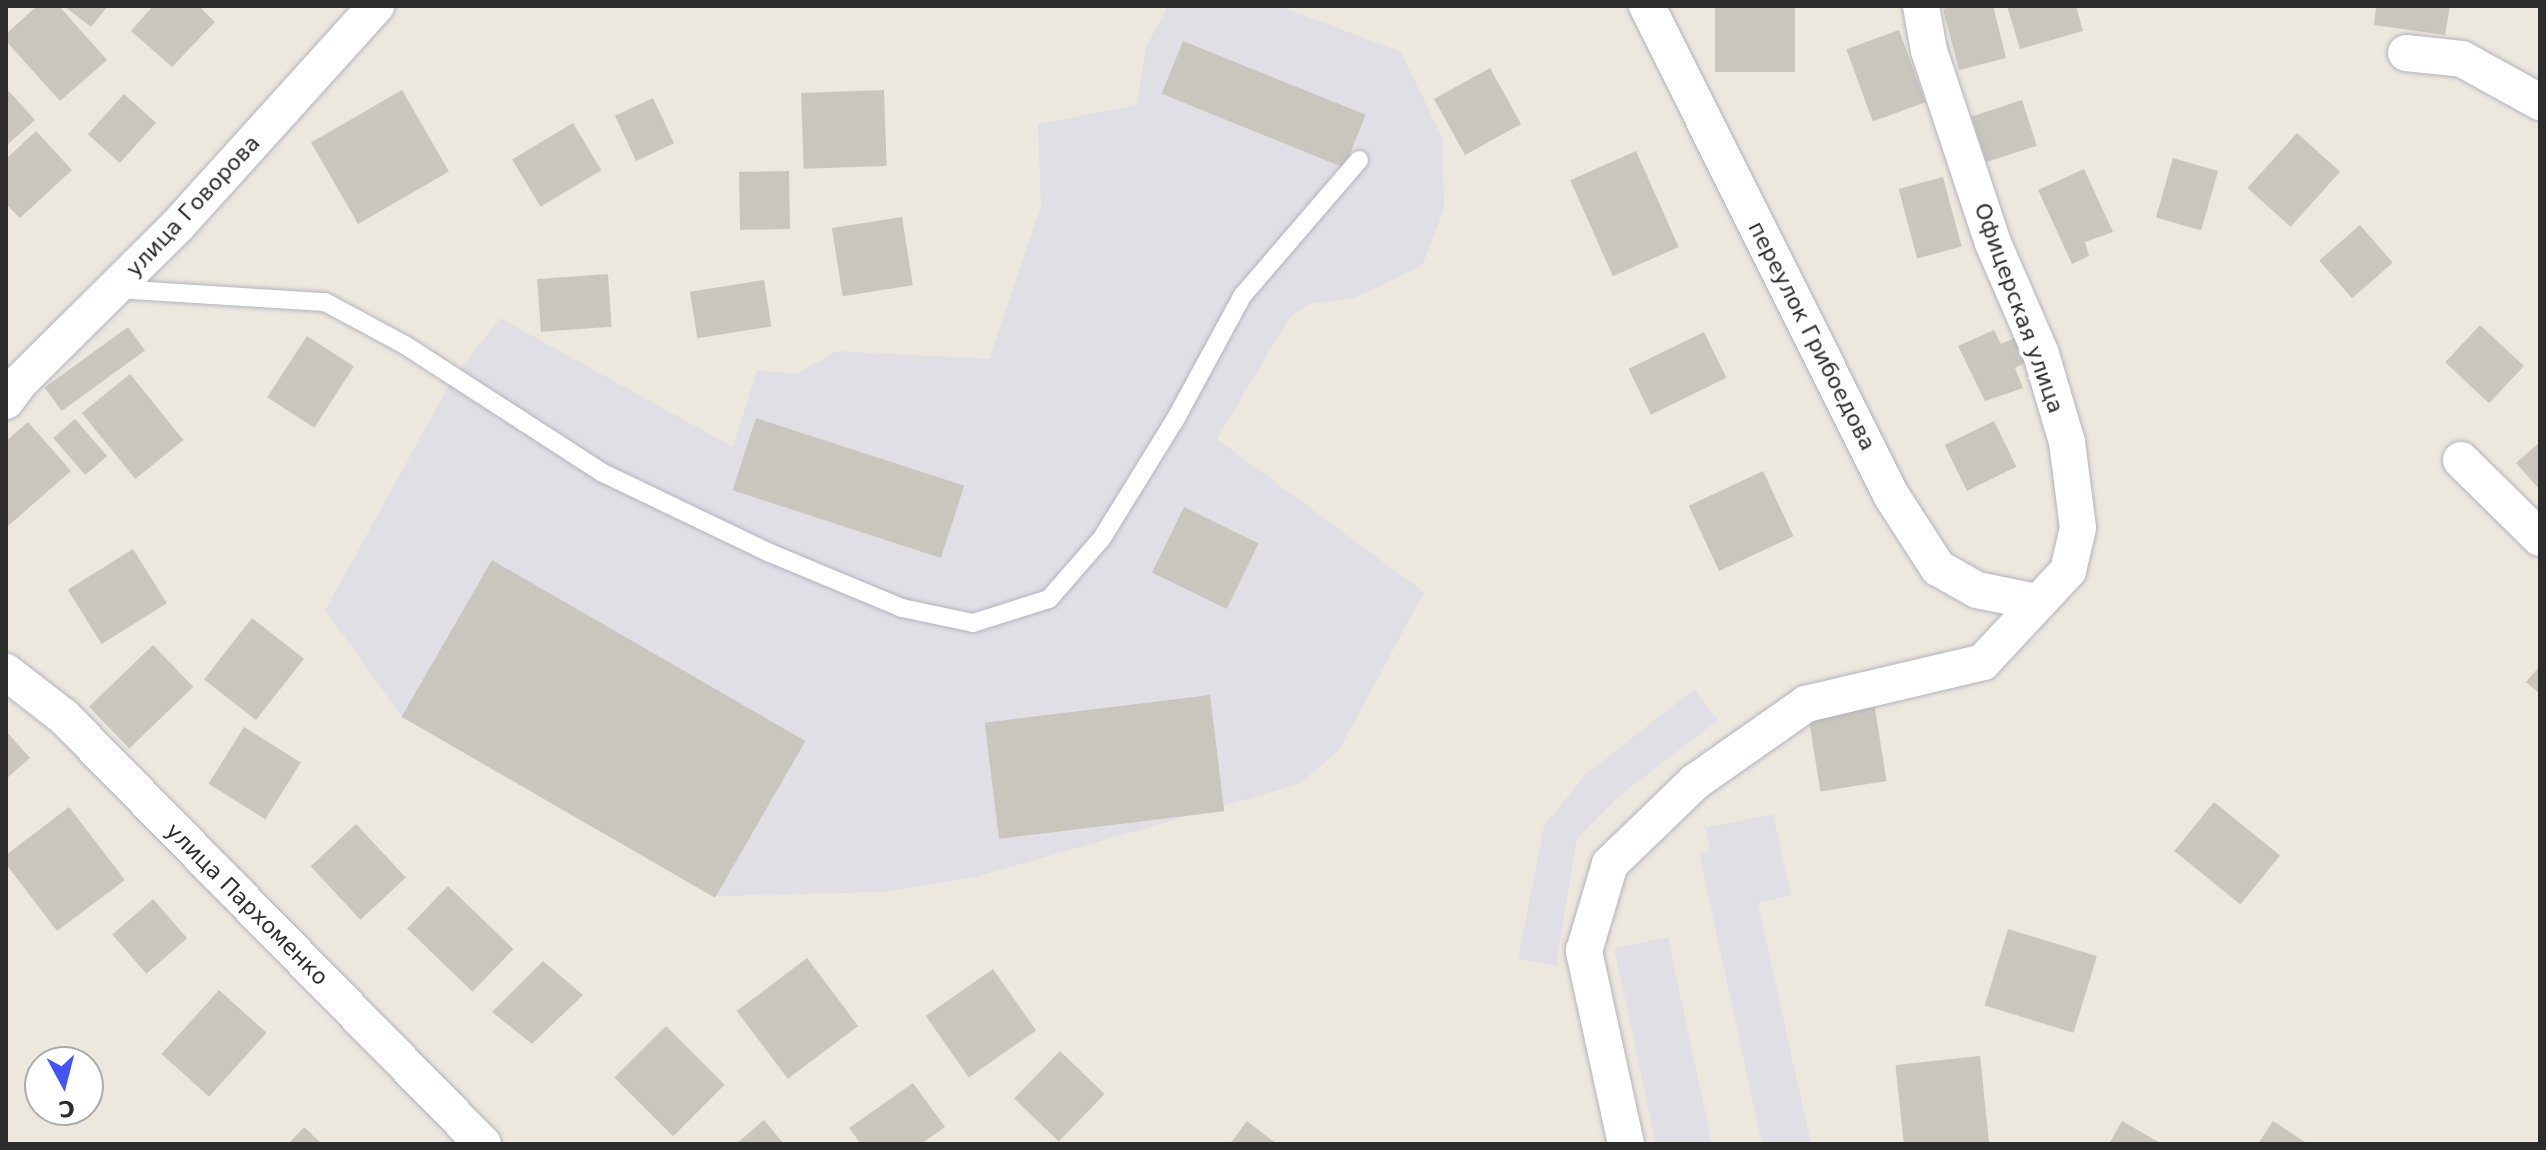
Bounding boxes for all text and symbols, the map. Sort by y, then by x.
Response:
street label: улица Говорова [121,130,265,282]
street label: Офицерская улица [1969,199,2069,417]
street label: переулок Грибоедова [1743,217,1881,455]
street label: улица Пархоменко [160,817,334,991]
north arrow [24,1046,104,1126]
text: С [57,1095,76,1122]

